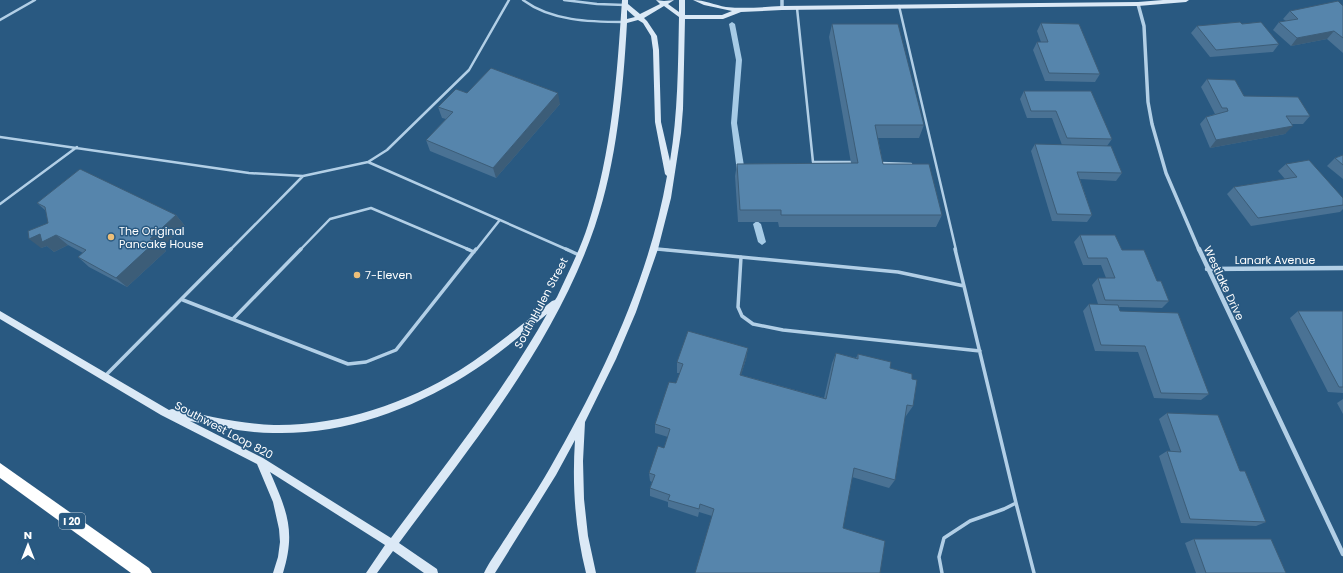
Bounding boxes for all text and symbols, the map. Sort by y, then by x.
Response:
place label: The Original Pancake House [119,223,204,252]
marker: The Original Pancake House [106,232,116,242]
street label: Westlake Drive [1200,243,1248,323]
street label: Lanark Avenue [1235,252,1316,268]
street label: South Hulen Street [510,255,572,351]
place label: 7-Eleven [365,267,412,283]
marker: 7-Eleven [352,270,362,280]
street label: Southwest Loop 820 [172,397,276,463]
road number: I 20 [59,513,85,529]
north arrow [8,525,48,565]
text: N [24,527,32,543]

